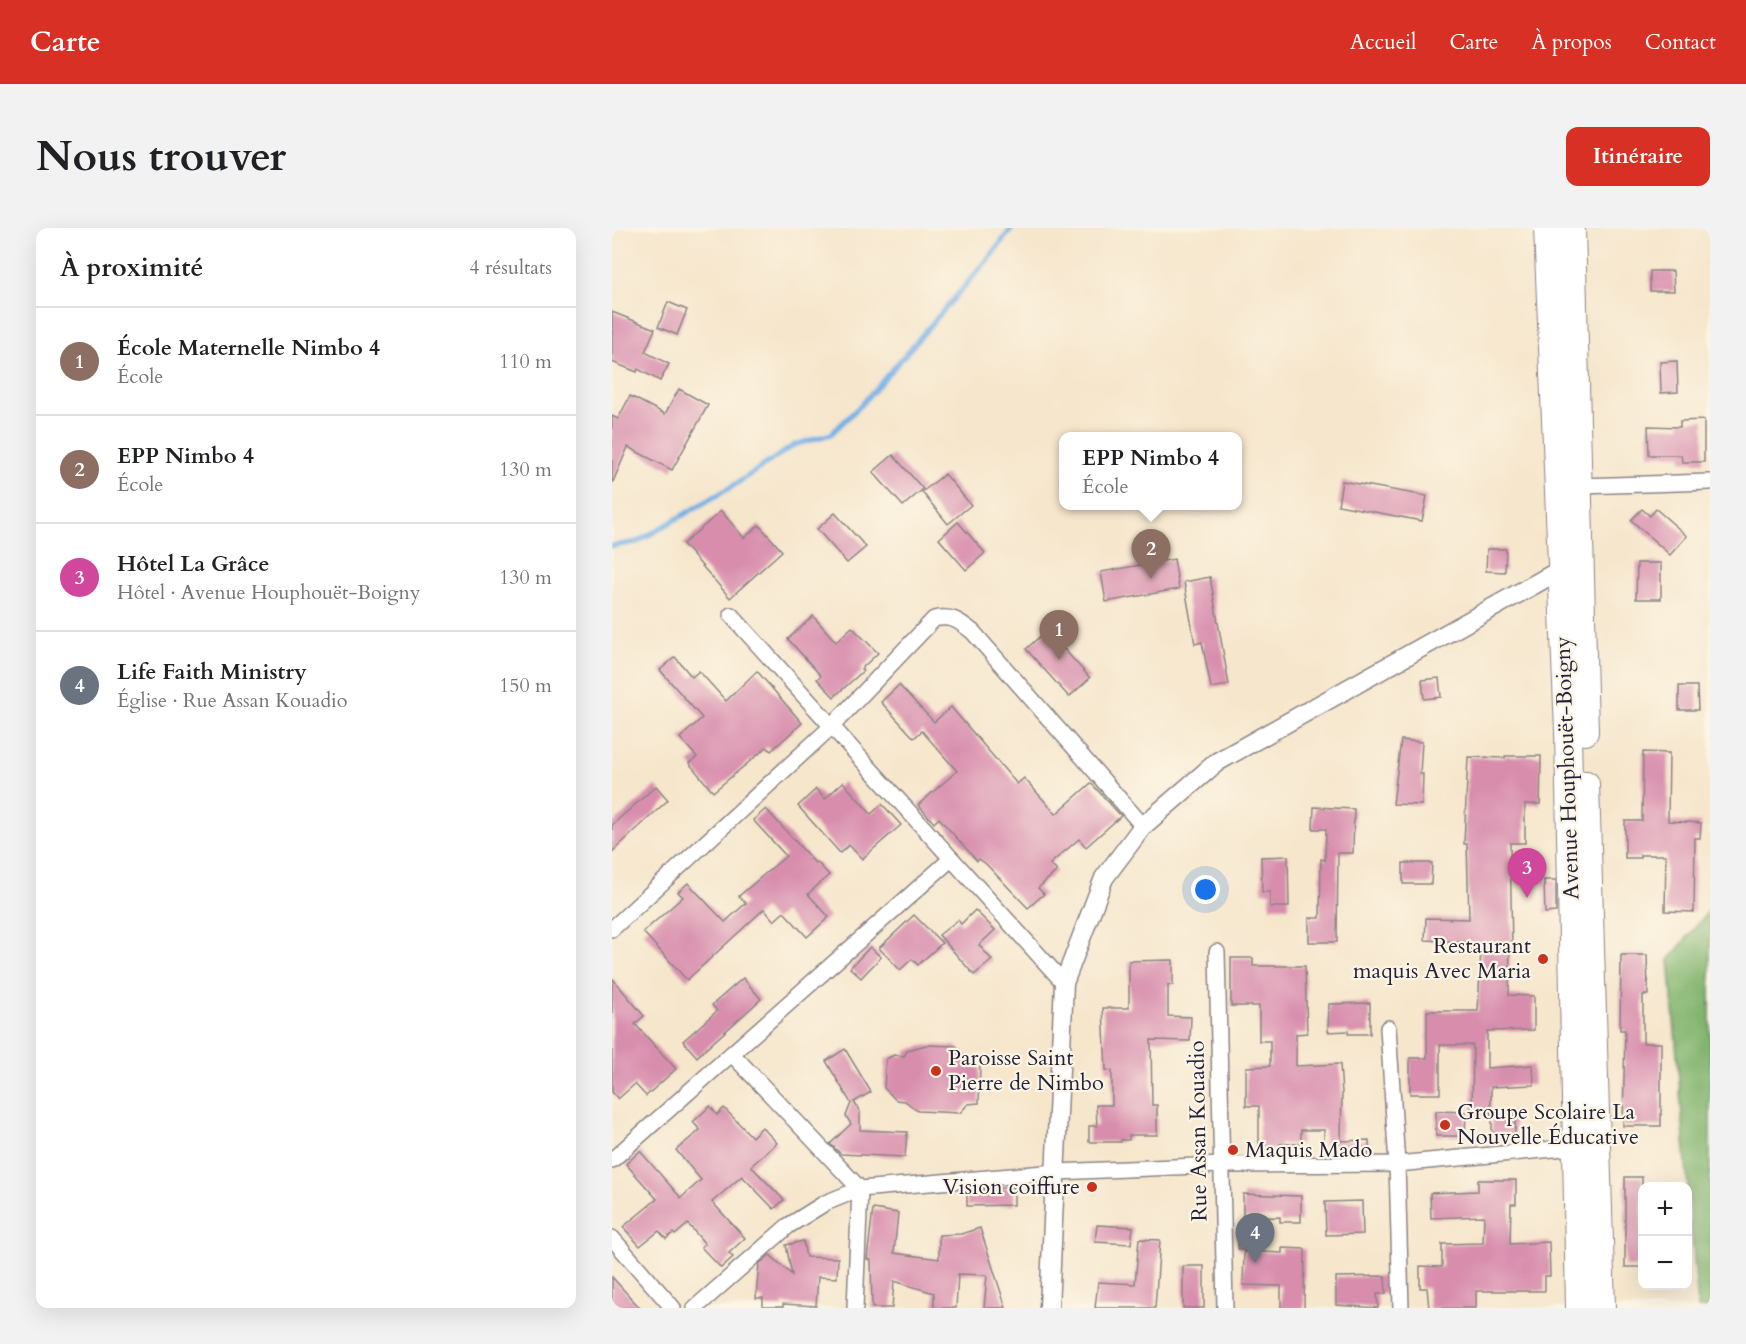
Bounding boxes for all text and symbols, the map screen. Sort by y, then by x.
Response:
text: Carte [30,23,101,61]
text: Accueil [1350,28,1416,57]
text: Carte [1449,28,1498,57]
text: À propos [1531,28,1612,57]
text: Contact [1645,28,1716,57]
button: Itinéraire [1566,127,1710,186]
text: Nous trouver [36,128,286,185]
text: À proximité [60,250,203,285]
text: 4 résultats [469,254,552,281]
text: École Maternelle Nimbo 4 [117,333,380,363]
text: 1 [74,348,85,375]
text: 110 m [499,348,552,375]
text: École [117,363,163,390]
popup [1059,432,1242,510]
text: EPP Nimbo 4 [117,441,254,471]
text: EPP Nimbo 4 [1082,443,1219,473]
text: 2 [74,456,85,483]
text: 130 m [499,456,552,483]
text: École [117,471,163,498]
text: École [1082,473,1128,500]
pin: 2 [1132,530,1170,579]
text: Hôtel La Grâce [117,549,269,579]
text: 3 [74,564,85,591]
text: 130 m [499,564,552,591]
text: Hôtel · Avenue Houphouët-Boigny [117,579,420,606]
pin: 1 [1040,610,1078,660]
street label: Avenue Houphouët-Boigny [1547,635,1587,900]
text: Life Faith Ministry [117,657,307,687]
text: 4 [74,672,85,699]
text: 150 m [499,672,552,699]
text: Église · Rue Assan Kouadio [117,687,348,714]
pin: 3 [1508,848,1546,898]
your location [1191,875,1220,904]
place label: Restaurant maquis Avec Maria [1353,931,1531,986]
marker: Restaurant maquis Avec Maria [1536,952,1550,966]
street label: Rue Assan Kouadio [1181,1040,1215,1222]
place label: Paroisse Saint Pierre de Nimbo [948,1043,1104,1098]
marker: Paroisse Saint Pierre de Nimbo [929,1064,943,1078]
place label: Groupe Scolaire La Nouvelle Éducative [1457,1097,1639,1152]
marker: Groupe Scolaire La Nouvelle Éducative [1438,1118,1452,1132]
place label: Maquis Mado [1245,1135,1372,1165]
marker: Maquis Mado [1226,1143,1240,1157]
place label: Vision coiffure [942,1172,1080,1202]
marker: Vision coiffure [1085,1180,1099,1194]
map controls [1638,1182,1692,1290]
button: + [1638,1182,1692,1236]
pin: 4 [1236,1214,1274,1263]
button: − [1638,1236,1692,1290]

